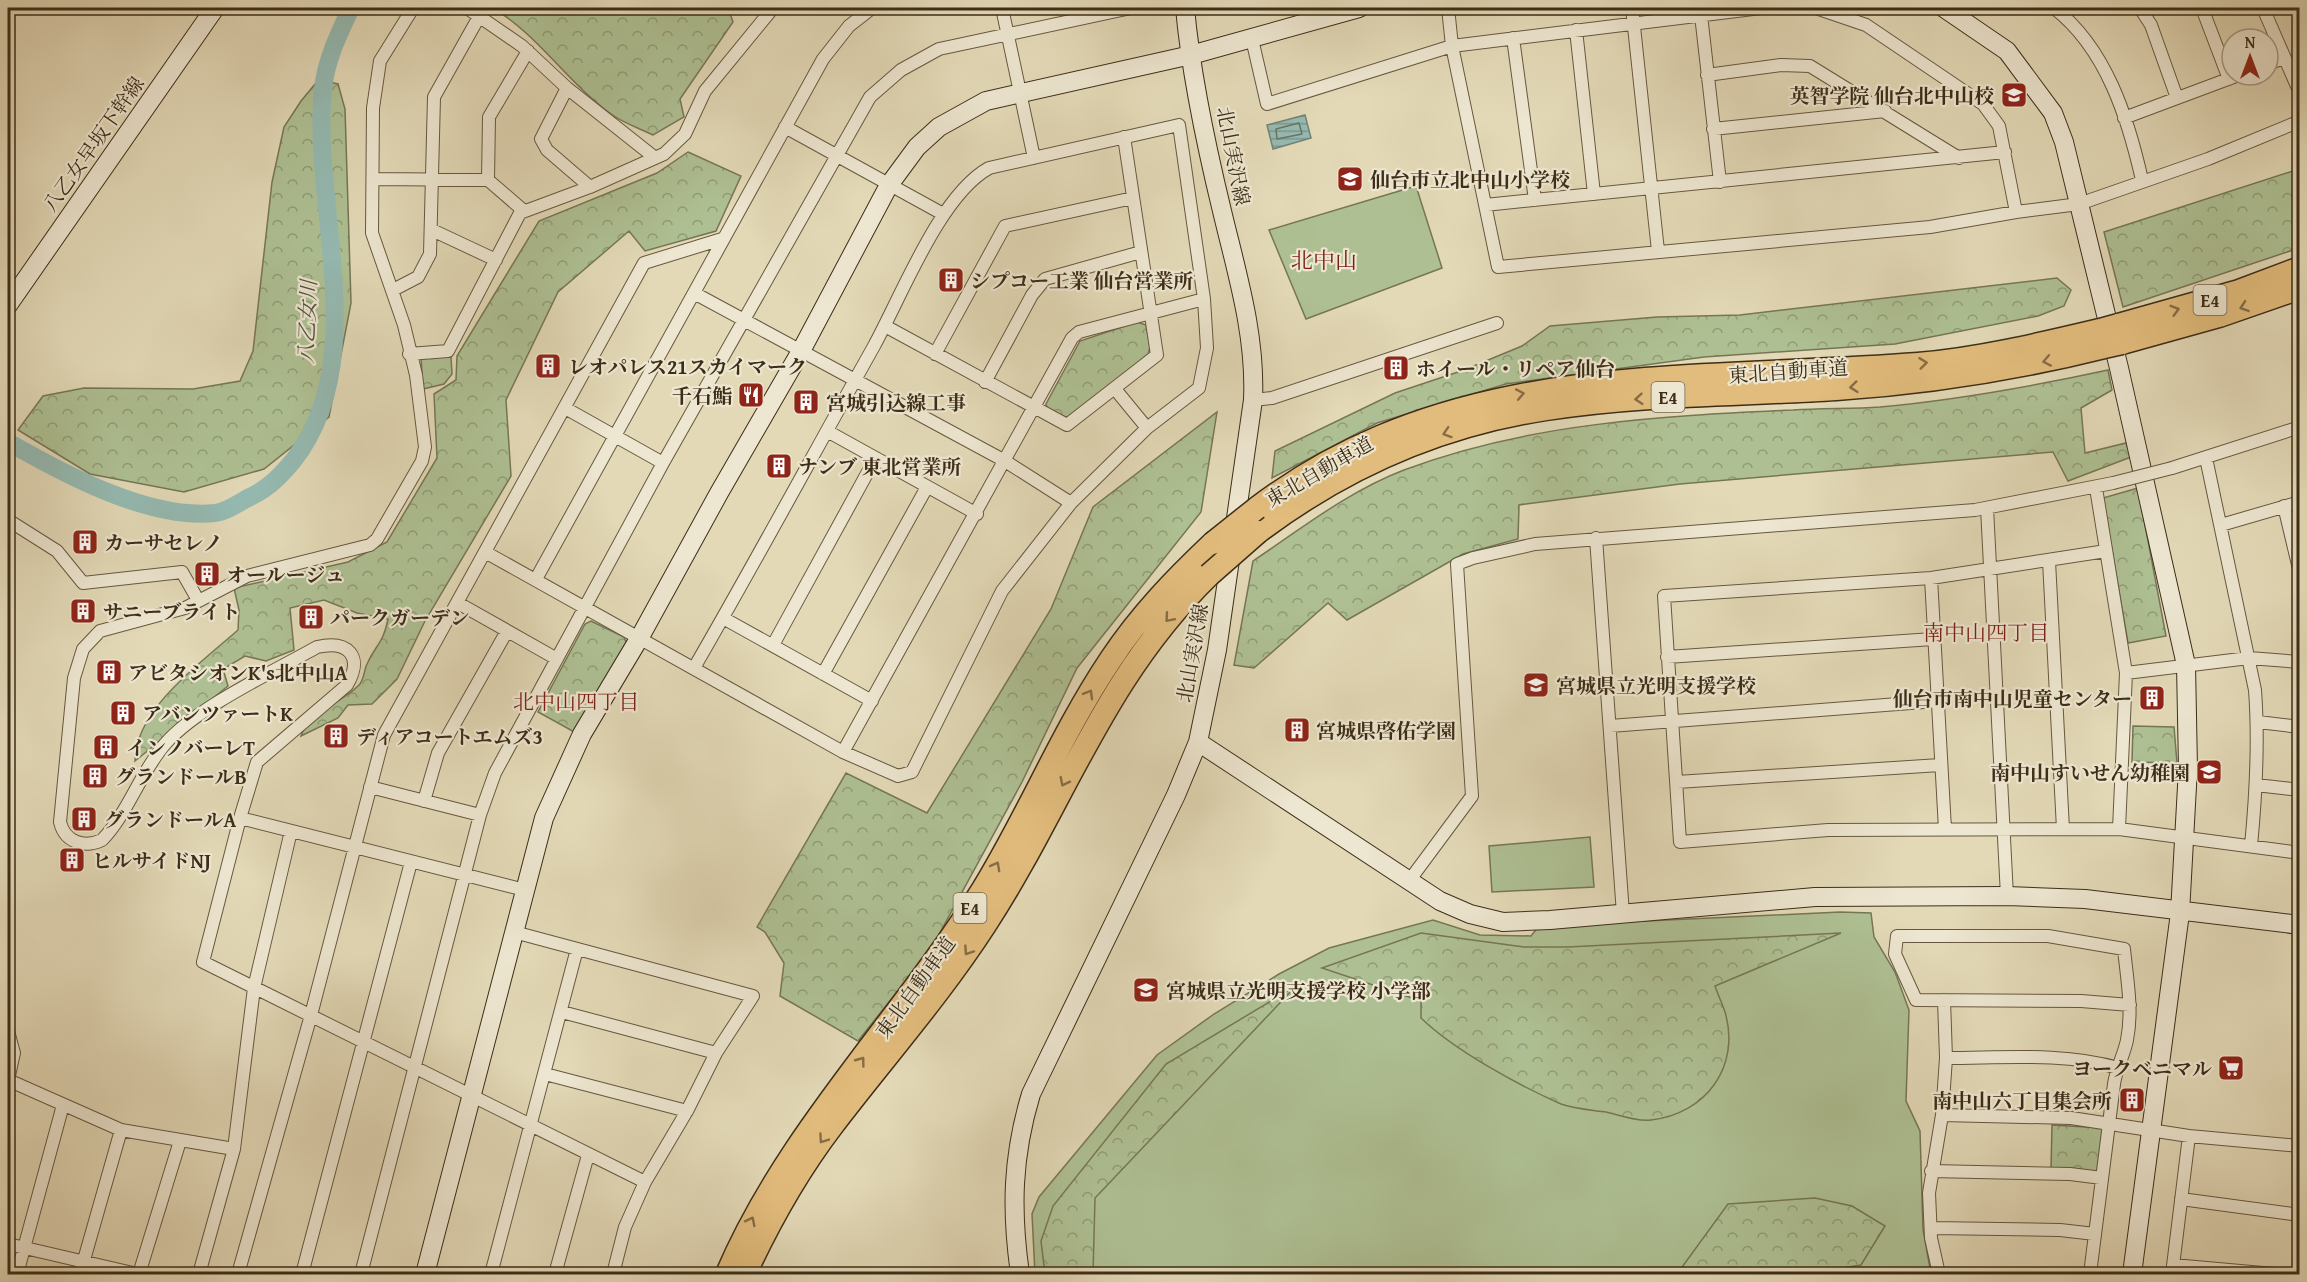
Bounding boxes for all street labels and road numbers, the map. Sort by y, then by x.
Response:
street label: 八乙女早坂下幹線 [35,70,151,218]
street label: 北山実沢線 [1210,104,1258,208]
road number: E4 [2194,285,2226,315]
street label: 東北自動車道 [1727,352,1849,390]
road number: E4 [1652,382,1684,412]
street label: 東北自動車道 [1260,428,1378,514]
street label: 北山実沢線 [1169,601,1215,705]
road number: E4 [954,893,986,923]
street label: 東北自動車道 [868,930,962,1044]

